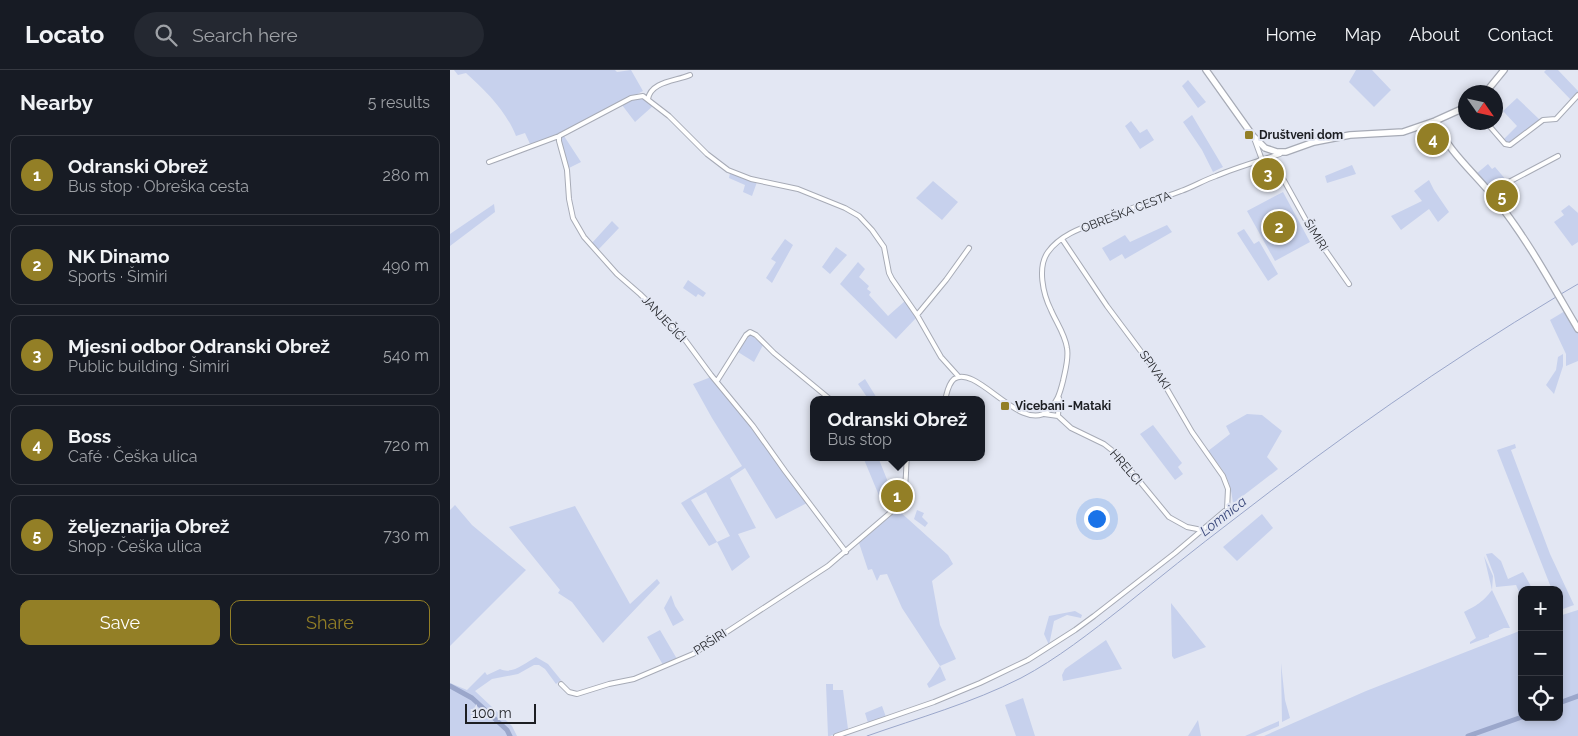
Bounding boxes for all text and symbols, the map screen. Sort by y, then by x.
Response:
search box [134,12,484,57]
text: Locato [25,20,104,49]
icon: search [152,21,180,49]
text: Search here [192,24,298,46]
text: Home [1265,24,1316,45]
text: Map [1344,24,1381,45]
text: About [1409,24,1460,45]
text: Contact [1488,24,1553,45]
north arrow [1458,85,1503,130]
text: Nearby [20,90,93,115]
text: 5 results [368,93,430,112]
pin: 4 [1417,120,1449,158]
place label: Društveni dom [1259,128,1343,142]
marker: Društveni dom [1243,129,1255,141]
text: Odranski Obrež [68,155,208,177]
pin: 3 [1252,155,1284,193]
text: 1 [33,166,41,185]
text: 280 m [383,166,429,185]
text: Bus stop · Obreška cesta [68,177,249,196]
pin: 5 [1486,177,1518,215]
street label: OBREŠKA CESTA [1079,188,1173,236]
pin: 2 [1263,208,1295,246]
street label: ŠIMIRI [1301,217,1331,253]
text: NK Dinamo [68,245,170,267]
text: 2 [32,256,42,275]
text: 490 m [382,256,429,275]
text: Sports · Šimiri [68,267,168,286]
street label: JANJEČIĆI [639,293,689,345]
text: Mjesni odbor Odranski Obrež [68,335,330,357]
text: 3 [33,346,41,365]
text: 540 m [383,346,429,365]
street label: SPIVAKI [1137,348,1173,392]
text: Public building · Šimiri [68,357,230,376]
popup [810,396,985,461]
place label: Vicebani -Mataki [1015,399,1111,413]
marker: Vicebani -Mataki [999,400,1011,412]
text: Odranski Obrež [828,408,967,430]
text: Boss [68,425,111,447]
text: Bus stop [828,430,892,449]
text: 4 [32,436,42,455]
text: 720 m [384,436,429,455]
text: Café · Češka ulica [68,447,197,466]
street label: HRELCI [1107,447,1145,487]
pin: 1 [881,477,913,515]
water label: Lomnica [1197,493,1249,539]
your location [1084,506,1110,532]
text: željeznarija Obrež [68,515,229,537]
text: 5 [33,526,41,545]
text: 730 m [383,526,429,545]
text: Shop · Češka ulica [68,537,202,556]
map controls [1518,586,1563,721]
button: + [1518,586,1563,631]
button: Save [20,600,220,645]
button: Share [230,600,430,645]
street label: PRŠIRI [691,626,729,658]
button: − [1518,631,1563,676]
button: locate [1518,676,1563,721]
scale bar [465,701,536,724]
text: 100 m [472,705,512,721]

